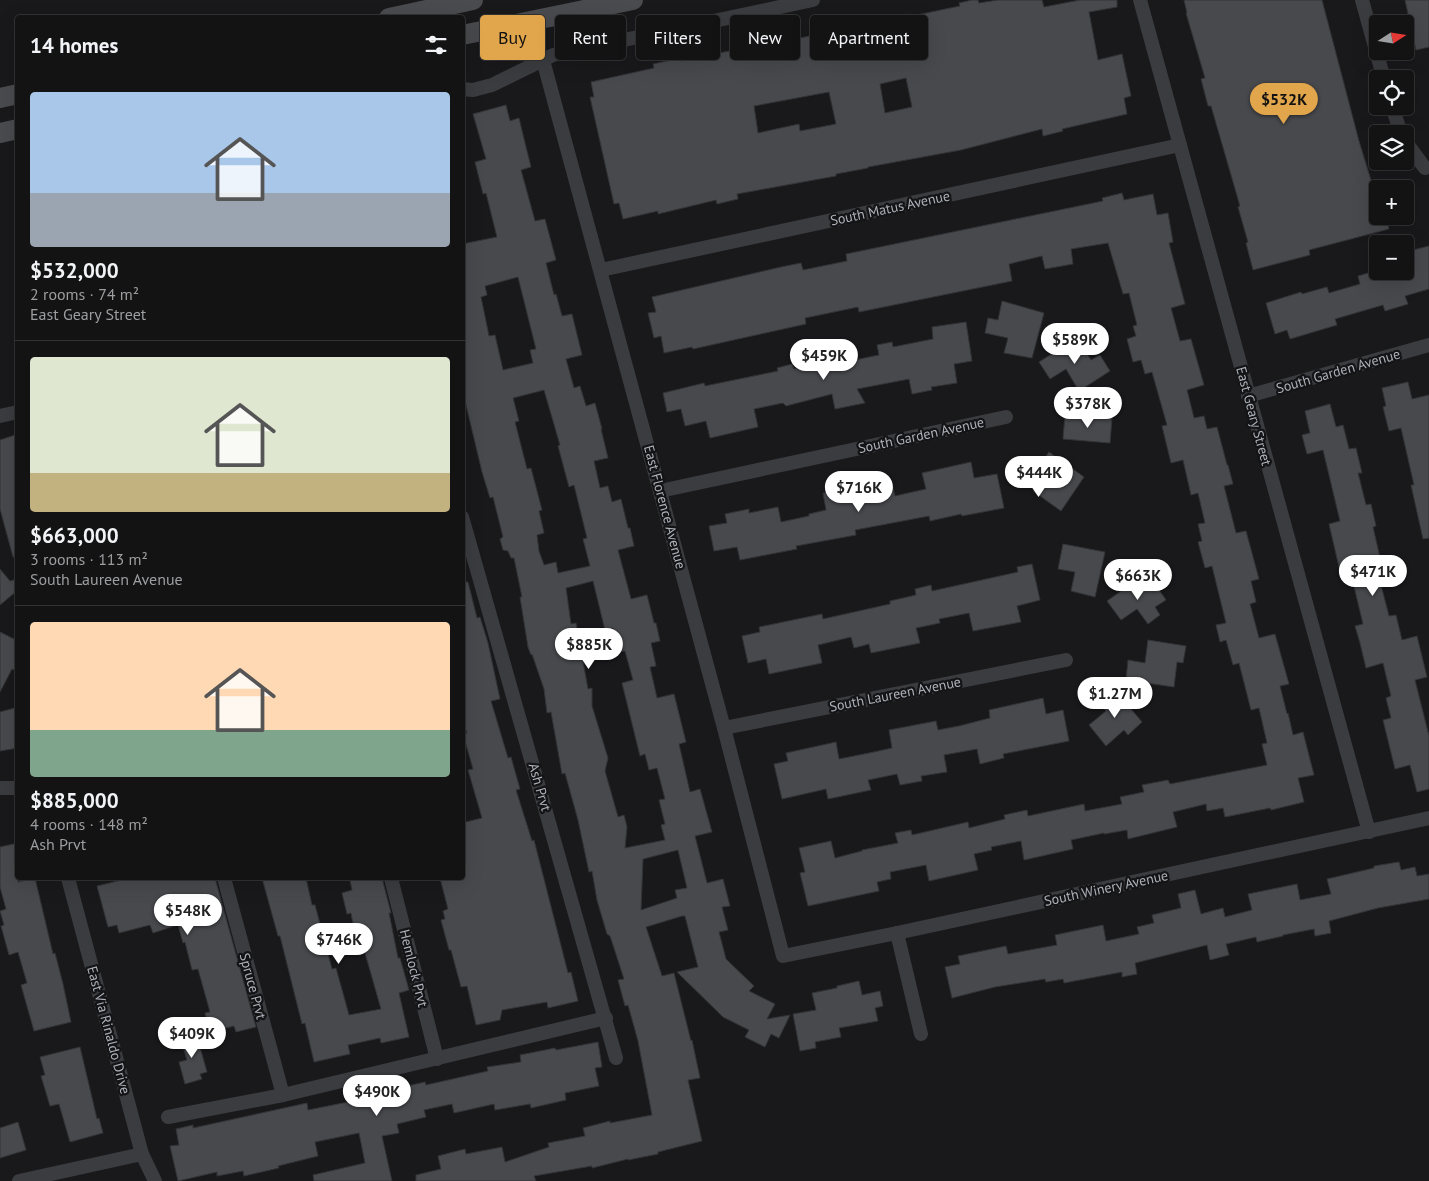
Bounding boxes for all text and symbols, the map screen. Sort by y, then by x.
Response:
chip: Buy [480,15,545,60]
chip: Rent [555,15,626,60]
chip: Filters [636,15,720,60]
chip: New [730,15,800,60]
chip: Apartment [810,15,928,60]
north arrow [1369,15,1414,60]
map controls [1369,15,1414,280]
icon: filters [422,31,450,59]
text: 14 homes [30,32,118,59]
button: locate [1369,70,1414,115]
pin: $532K [1249,82,1319,125]
text: $532K [1261,89,1307,109]
icon: home [195,124,285,214]
button: layers [1369,125,1414,170]
button: + [1369,180,1414,225]
street label: South Matus Avenue [829,187,951,229]
button: − [1369,235,1414,280]
text: $532,000 [30,257,119,284]
text: 2 rooms · 74 m² [30,284,139,304]
text: East Geary Street [30,304,146,324]
pin: $589K [1040,322,1110,365]
text: $589K [1052,329,1098,349]
pin: $459K [789,338,859,381]
text: $459K [801,345,847,365]
street label: South Garden Avenue [1274,345,1402,397]
street label: East Geary Street [1232,365,1276,468]
pin: $378K [1053,386,1123,429]
icon: home [195,390,285,480]
text: $378K [1065,393,1111,413]
street label: South Garden Avenue [856,413,986,457]
street label: East Florence Avenue [640,443,690,571]
pin: $444K [1004,456,1074,498]
text: $444K [1016,462,1062,482]
pin: $716K [824,470,894,513]
text: $716K [836,477,882,497]
text: $663,000 [30,522,119,549]
text: 3 rooms · 113 m² [30,549,148,569]
pin: $471K [1338,554,1408,597]
pin: $663K [1103,558,1173,601]
text: $471K [1350,561,1396,581]
text: $663K [1115,565,1161,585]
text: South Laureen Avenue [30,569,183,589]
pin: $885K [554,628,624,670]
text: $885K [566,634,612,654]
icon: home [195,655,285,745]
street label: South Laureen Avenue [828,672,962,716]
pin: $1.27M [1074,676,1156,719]
text: $1.27M [1088,683,1142,703]
street label: Ash Prvt [525,761,555,813]
text: $885,000 [30,787,119,814]
text: 4 rooms · 148 m² [30,814,148,834]
text: Ash Prvt [30,834,86,854]
street label: South Winery Avenue [1042,866,1170,910]
pin: $548K [153,894,223,936]
text: $548K [165,900,211,920]
pin: $746K [304,922,374,965]
street label: Hemlock Prvt [396,927,432,1009]
text: $746K [316,929,362,949]
street label: Spruce Prvt [236,951,271,1021]
street label: East Via Rinaldo Drive [83,964,135,1096]
pin: $409K [157,1016,227,1059]
text: $409K [169,1023,215,1043]
pin: $490K [342,1074,412,1117]
text: $490K [354,1081,400,1101]

